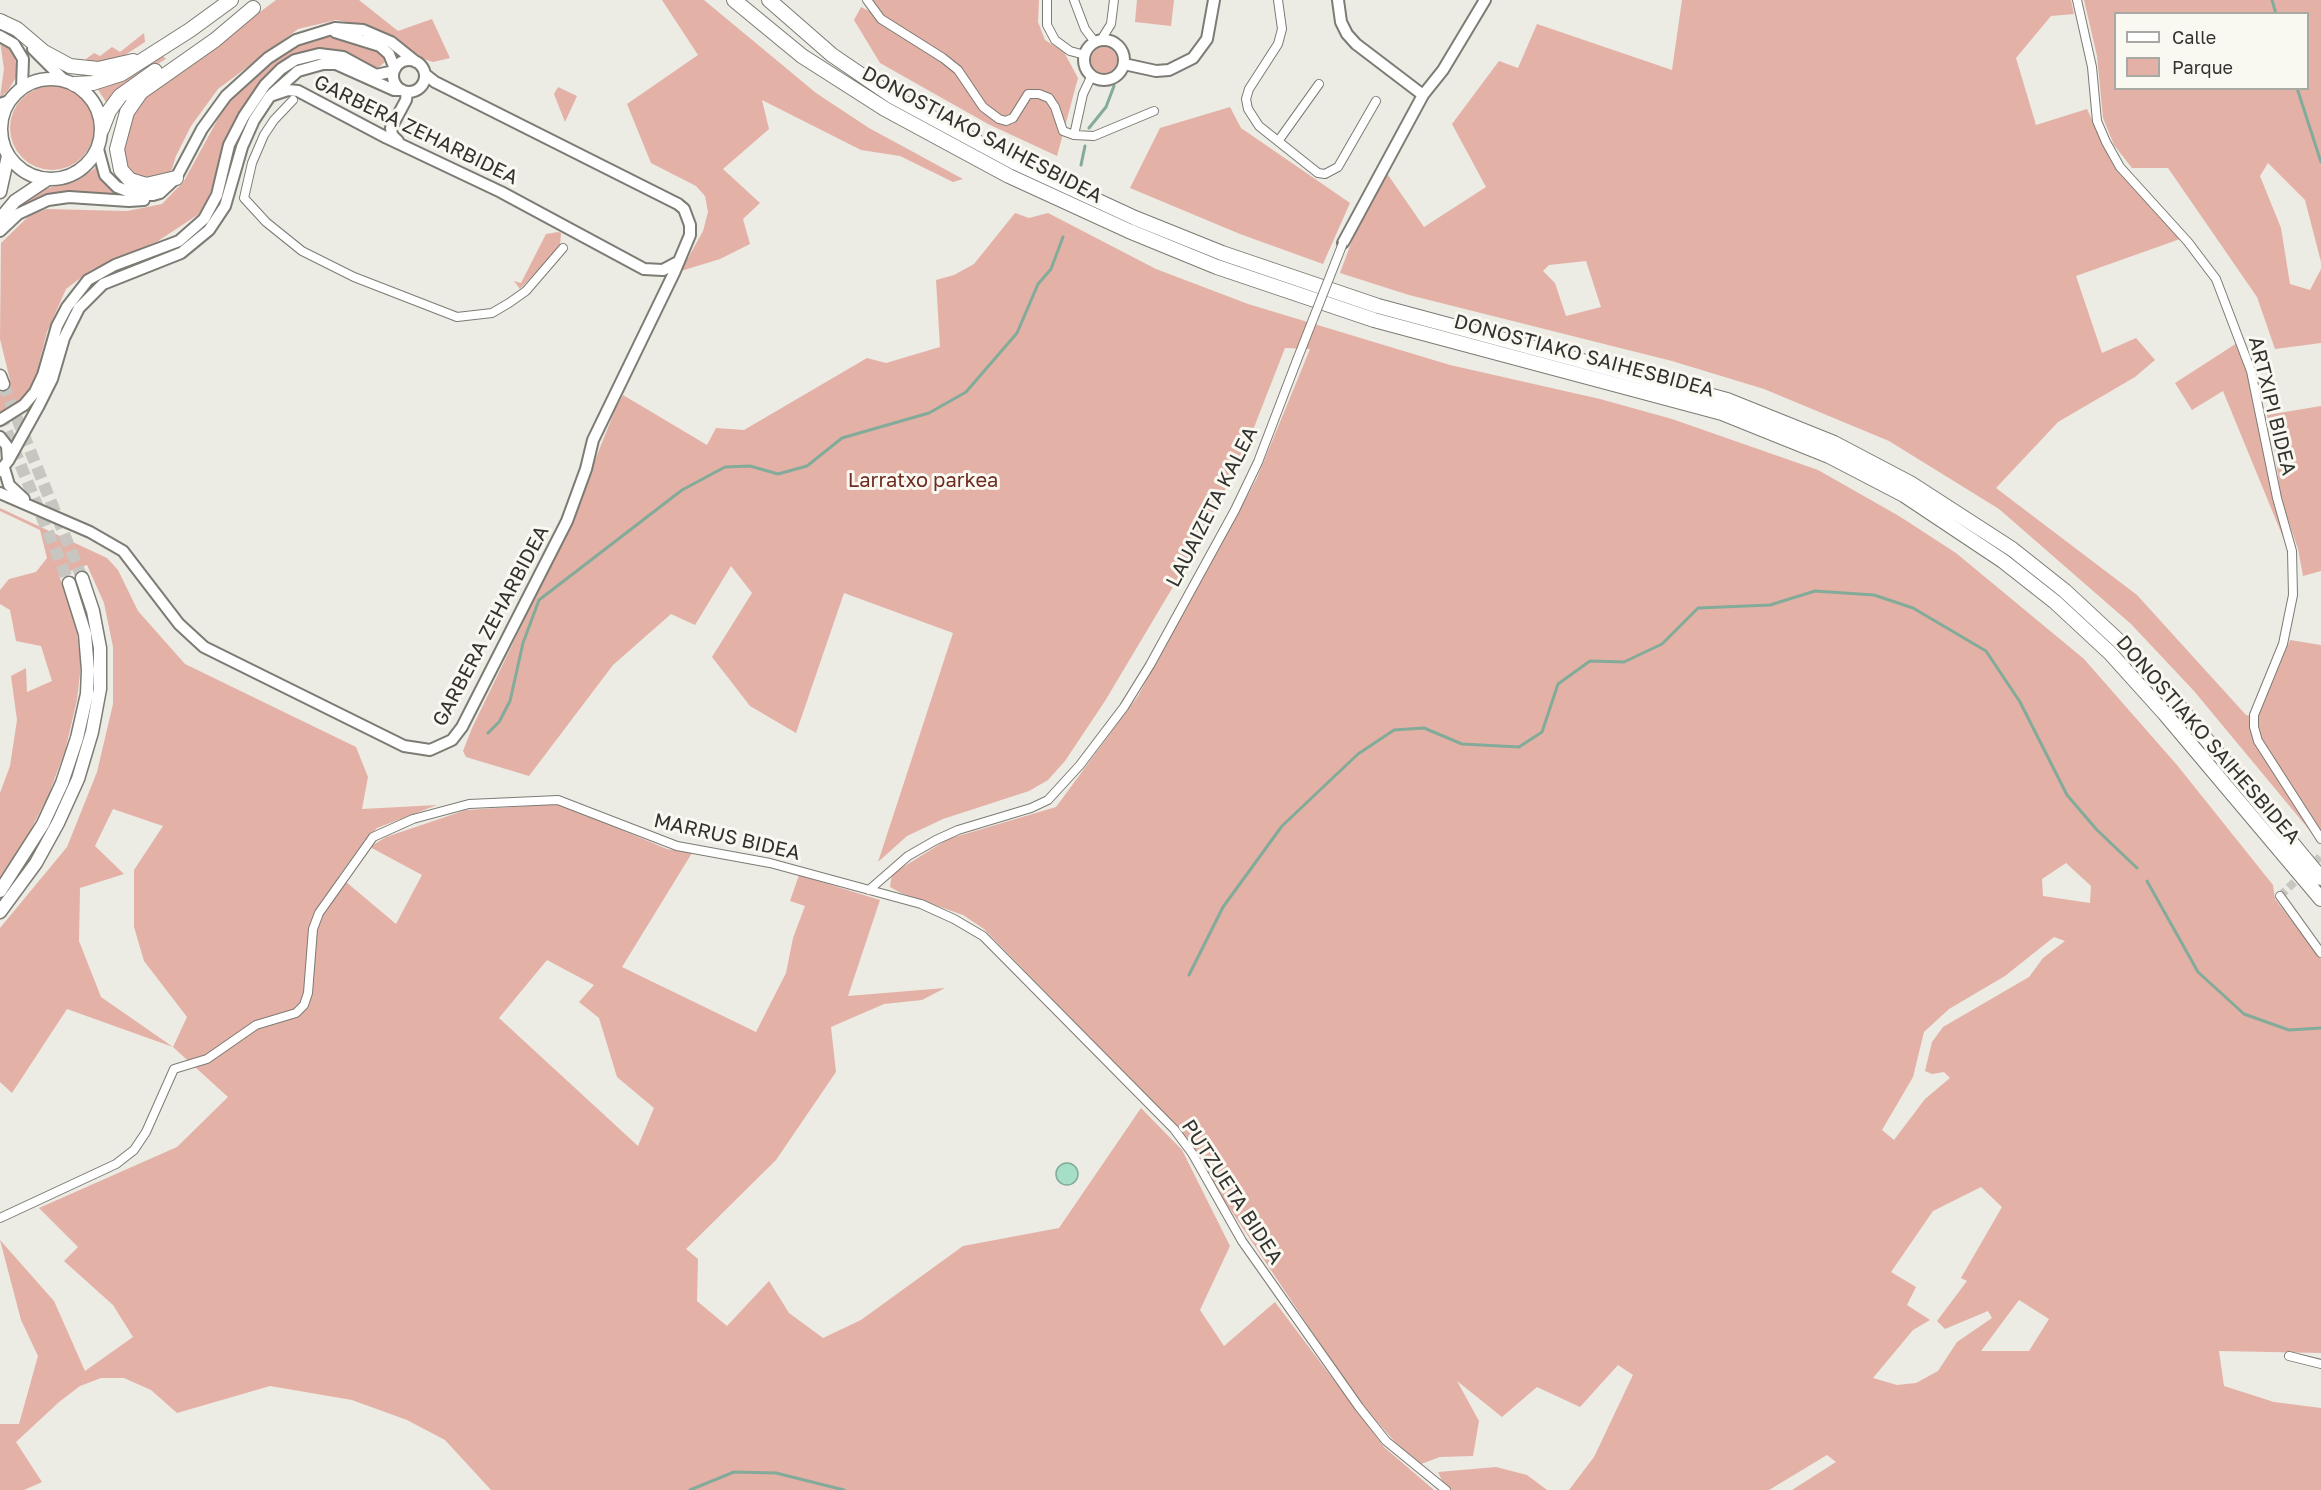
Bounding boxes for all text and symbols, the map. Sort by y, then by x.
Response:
legend [2114,12,2309,90]
text: Calle [2172,26,2216,48]
text: Parque [2172,56,2233,78]
street label: DONOSTIAKO SAIHESBIDEA [858,61,1106,209]
street label: GARBERA ZEHARBIDEA [310,70,522,190]
street label: DONOSTIAKO SAIHESBIDEA [1451,310,1717,402]
street label: ARTXIPI BIDEA [2243,334,2301,478]
street label: LAUAIZETA KALEA [1161,423,1263,591]
park label: Larratxo parkea [848,469,998,493]
street label: GARBERA ZEHARBIDEA [428,521,554,731]
street label: DONOSTIAKO SAIHESBIDEA [2111,631,2305,849]
street label: MARRUS BIDEA [652,809,802,865]
street label: PUTZUETA BIDEA [1176,1115,1288,1269]

